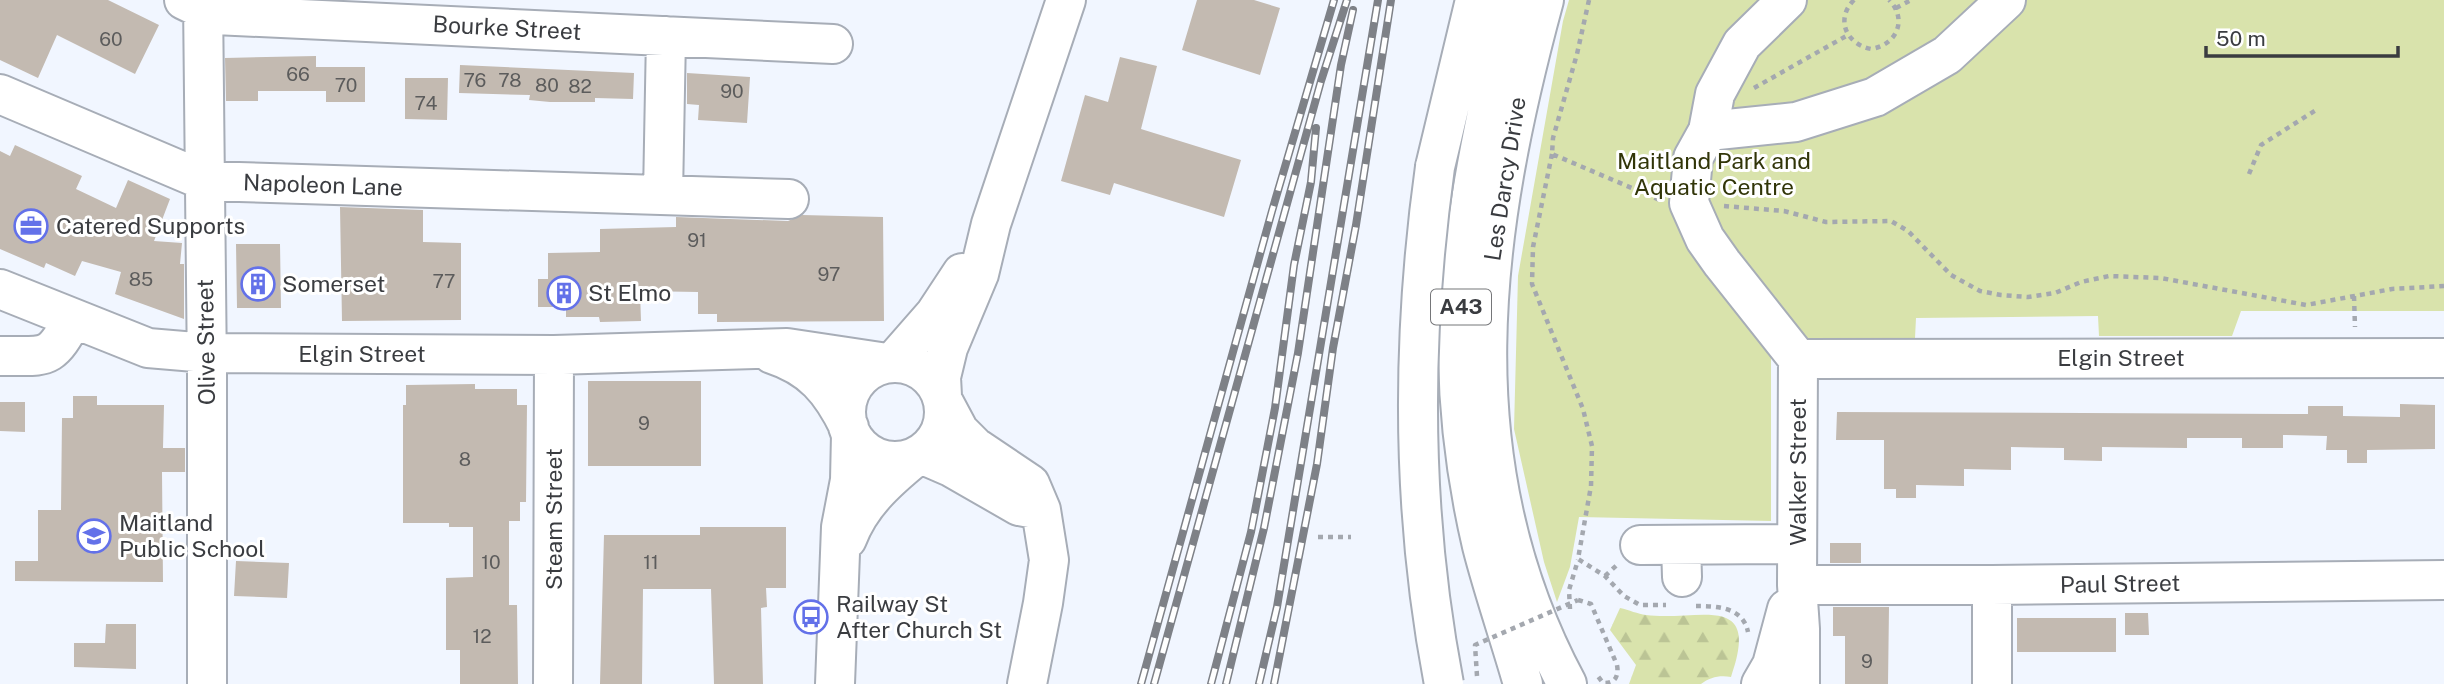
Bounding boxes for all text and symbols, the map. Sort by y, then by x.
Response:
street label: Bourke Street [432,10,582,45]
scale bar [2206,14,2398,58]
text: 50 m [2216,26,2266,51]
house number: 60 [99,28,123,50]
house number: 66 [286,63,310,85]
house number: 76 [464,69,486,91]
house number: 78 [498,69,522,91]
house number: 70 [335,74,357,96]
house number: 80 [535,74,559,96]
house number: 82 [568,75,592,97]
house number: 90 [720,80,744,102]
house number: 74 [415,92,437,114]
street label: Les Darcy Drive [1478,95,1531,263]
park label: Maitland Park and Aquatic Centre [1617,147,1811,200]
street label: Napoleon Lane [243,168,403,201]
office icon: Catered Supports [12,207,50,245]
place label: Catered Supports [56,212,245,239]
house number: 91 [687,229,707,251]
house number: 97 [818,263,840,285]
building icon: Somerset [239,265,277,303]
house number: 85 [129,268,153,290]
place label: Somerset [282,270,385,297]
house number: 77 [432,270,456,292]
building icon: St Elmo [545,274,583,312]
street label: Olive Street [191,279,220,405]
place label: St Elmo [588,279,671,306]
road number: A43 [1431,290,1491,324]
street label: Elgin Street [298,340,426,367]
street label: Elgin Street [2057,344,2185,371]
street label: Walker Street [1784,398,1811,546]
house number: 9 [638,412,650,434]
house number: 8 [459,448,471,470]
street label: Steam Street [540,448,567,590]
place label: Maitland Public School [119,509,265,562]
school or university icon: Maitland Public School [75,517,113,555]
house number: 10 [481,551,501,573]
house number: 11 [643,551,659,573]
street label: Paul Street [2060,569,2180,598]
place label: Railway St After Church St [836,590,1002,643]
bus stop icon: Railway St After Church St [792,598,830,636]
house number: 12 [472,625,492,647]
house number: 9 [1861,650,1873,672]

